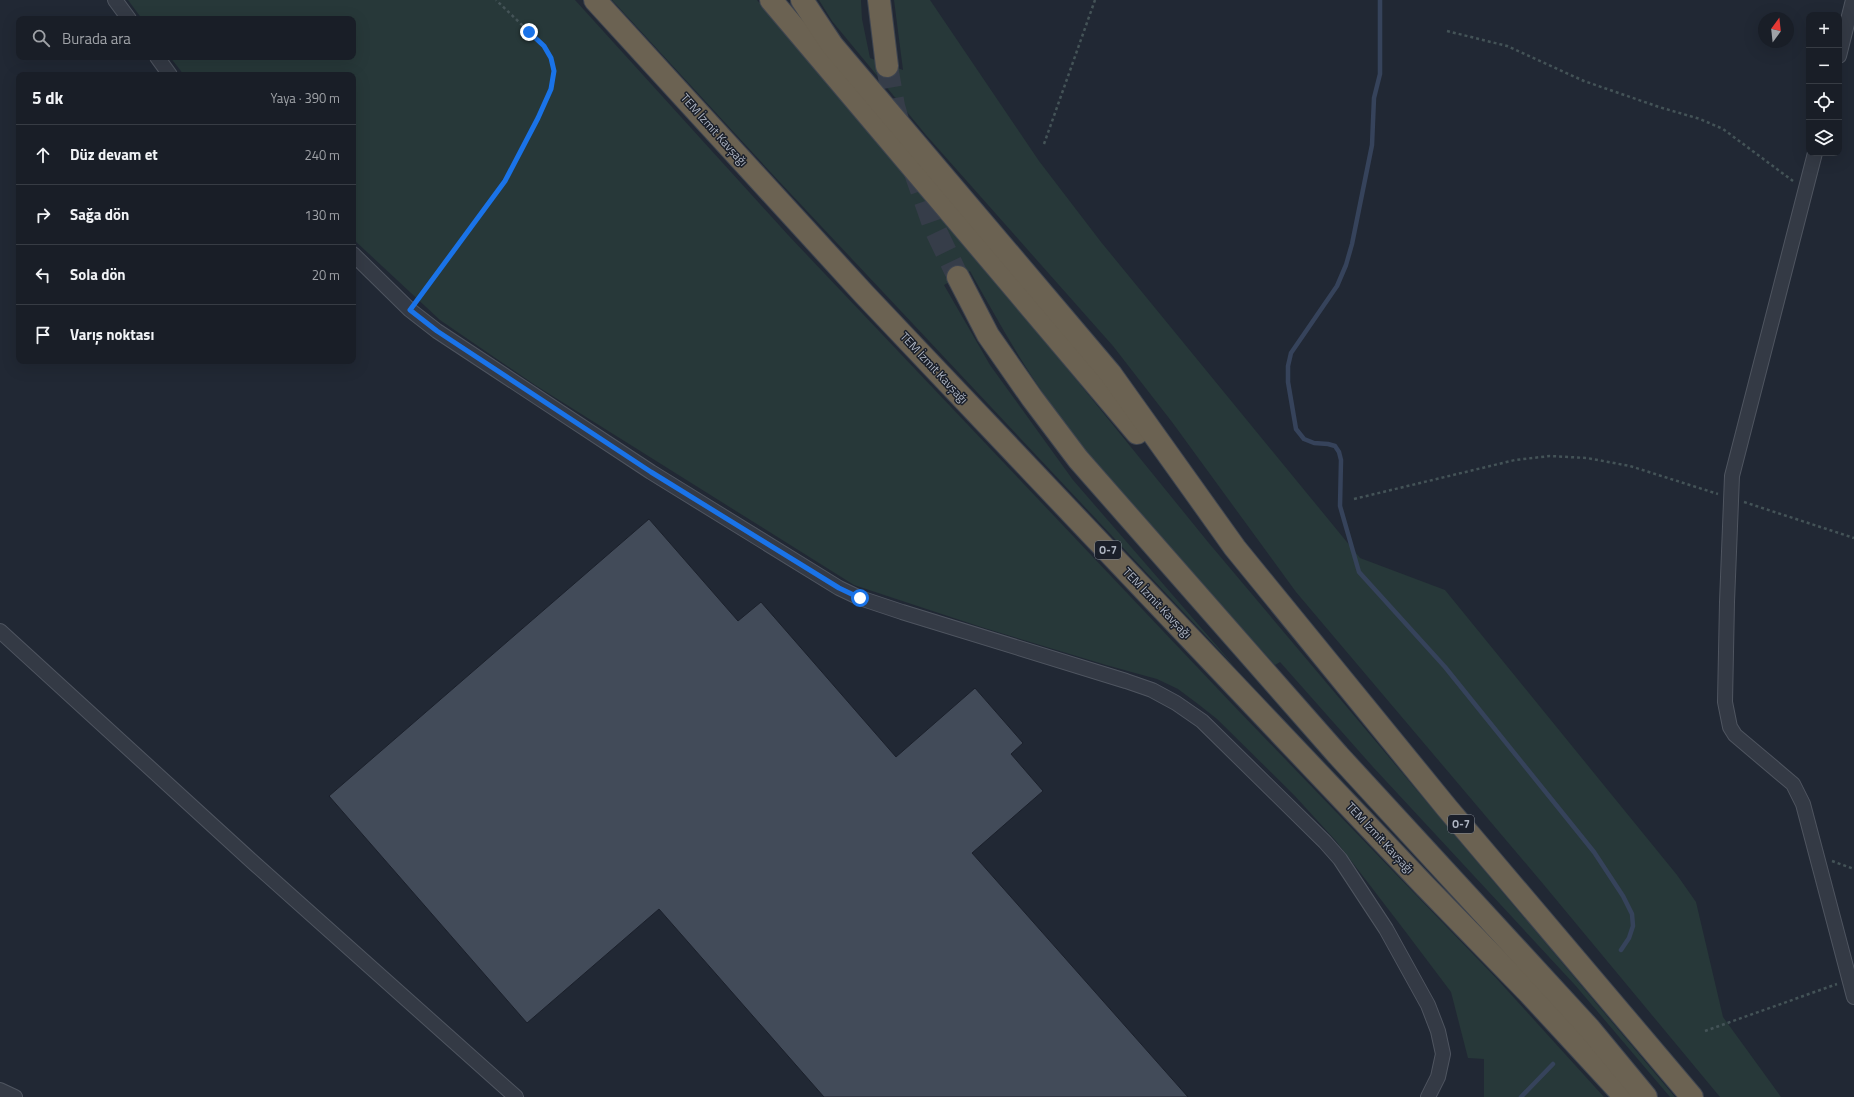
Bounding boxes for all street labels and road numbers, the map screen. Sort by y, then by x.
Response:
street label: TEM İzmit Kavşağı [676,89,752,170]
street label: TEM İzmit Kavşağı [896,327,973,408]
road number: O-7 [1095,541,1121,559]
street label: TEM İzmit Kavşağı [1118,563,1196,643]
street label: TEM İzmit Kavşağı [1342,797,1419,878]
road number: O-7 [1448,815,1474,833]

